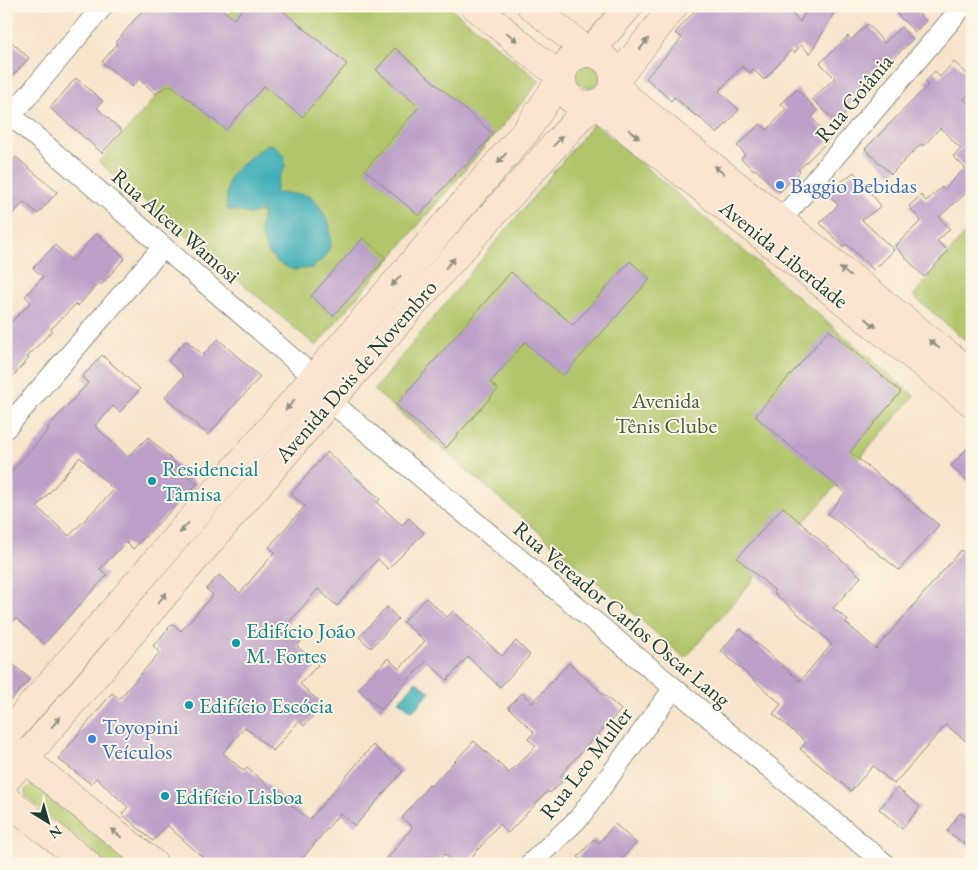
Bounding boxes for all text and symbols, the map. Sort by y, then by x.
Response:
one-way arrow [505,32,518,43]
one-way arrow [639,37,650,50]
street label: Rua Goiânia [808,47,900,148]
one-way arrow [627,129,640,140]
one-way arrow [552,136,564,148]
one-way arrow [497,152,508,165]
street label: Rua Alceu Wamosi [106,162,246,290]
one-way arrow [713,165,726,176]
place label: Baggio Bebidas [790,171,917,200]
marker: Baggio Bebidas [774,179,786,191]
street label: Avenida Liberdade [713,192,855,315]
one-way arrow [444,257,456,269]
one-way arrow [839,267,852,278]
street label: Avenida Dois de Novembro [268,273,444,469]
one-way arrow [391,275,402,288]
one-way arrow [864,317,877,328]
one-way arrow [928,338,941,349]
park label: Avenida Tênis Clube [615,386,717,440]
one-way arrow [285,398,296,411]
place label: Residencial Tâmisa [162,454,259,508]
marker: Residencial Tâmisa [146,475,158,487]
street label: Rua Vereador Carlos Oscar Lang [507,514,737,714]
one-way arrow [179,521,190,534]
one-way arrow [156,592,167,605]
place label: Edifício João M. Fortes [246,616,356,670]
marker: Edifício João M. Fortes [230,637,242,649]
place label: Edifício Escócia [199,691,333,720]
marker: Edifício Escócia [183,699,195,711]
street label: Rua Leo Muller [533,700,639,825]
place label: Toyopini Veículos [102,712,179,766]
one-way arrow [50,716,62,728]
marker: Toyopini Veículos [86,733,98,745]
place label: Edifício Lisboa [175,782,303,811]
marker: Edifício Lisboa [159,790,171,802]
north arrow [22,798,72,848]
text: N [45,822,66,843]
one-way arrow [110,828,123,839]

